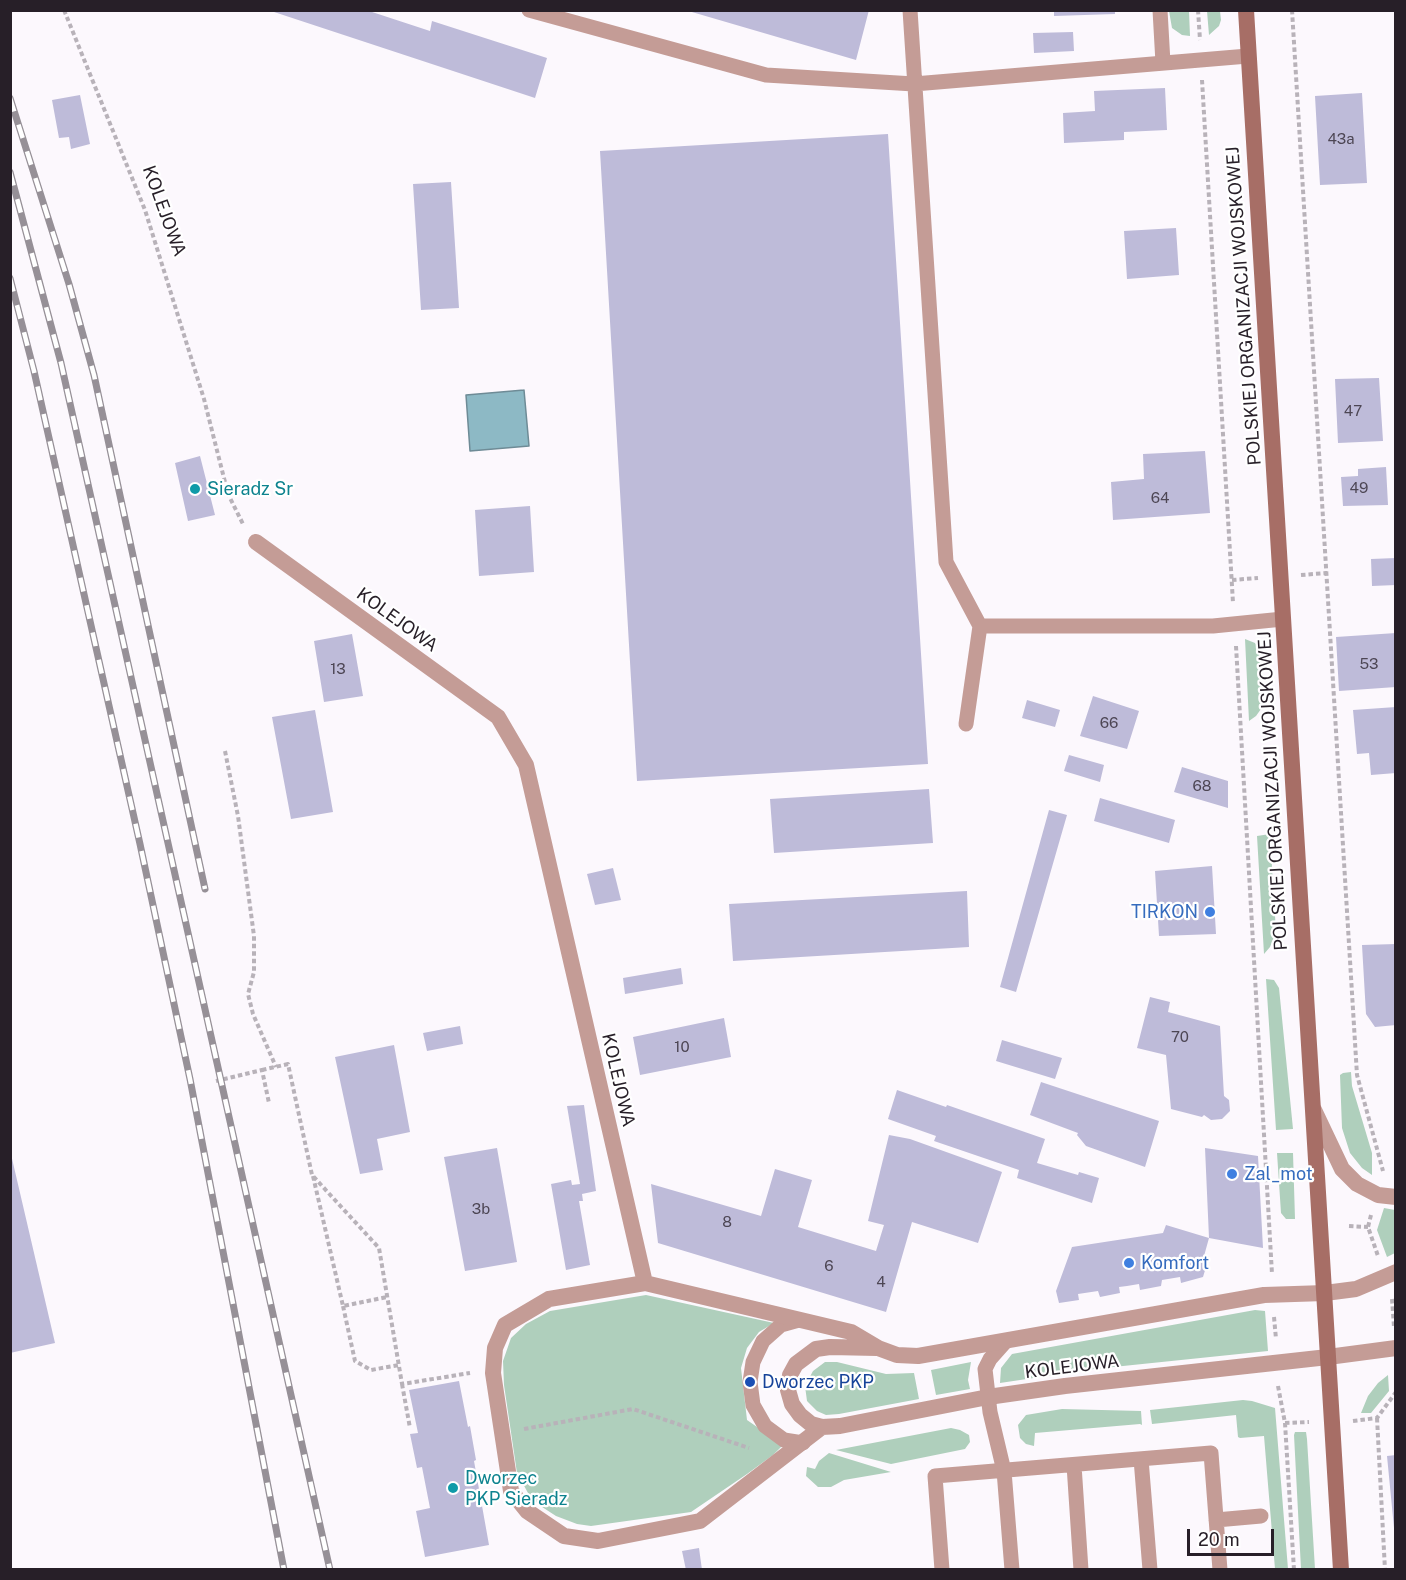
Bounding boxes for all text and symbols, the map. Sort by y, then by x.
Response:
house number: 43a [1327,130,1355,148]
street label: POLSKIEJ ORGANIZACJI WOJSKOWEJ [1222,146,1266,466]
street label: KOLEJOWA [138,163,190,259]
house number: 47 [1344,402,1362,420]
place label: Sieradz Sr [207,478,293,500]
house number: 49 [1350,479,1368,497]
marker: Sieradz Sr [188,482,202,496]
house number: 64 [1151,489,1169,507]
street label: KOLEJOWA [352,583,442,657]
street label: POLSKIEJ ORGANIZACJI WOJSKOWEJ [1254,631,1292,951]
house number: 53 [1359,655,1379,673]
house number: 13 [330,660,346,678]
house number: 66 [1100,714,1118,732]
house number: 68 [1193,777,1211,795]
place label: TIRKON [1131,901,1198,923]
marker: TIRKON [1203,905,1217,919]
house number: 70 [1171,1028,1189,1046]
street label: KOLEJOWA [597,1031,639,1129]
house number: 10 [674,1038,690,1056]
place label: Zal_mot [1244,1163,1313,1185]
marker: Zal_mot [1225,1167,1239,1181]
house number: 3b [472,1200,490,1218]
house number: 8 [722,1213,732,1231]
place label: Komfort [1141,1252,1209,1274]
marker: Komfort [1122,1256,1136,1270]
house number: 6 [824,1257,834,1275]
house number: 4 [876,1273,886,1291]
street label: KOLEJOWA [1023,1350,1121,1384]
place label: Dworzec PKP [762,1371,874,1393]
marker: Dworzec PKP [743,1375,757,1389]
place label: Dworzec PKP Sieradz [465,1467,567,1510]
marker: Dworzec PKP Sieradz [446,1481,460,1495]
scale bar [1190,1517,1277,1555]
text: 20 m [1198,1529,1240,1550]

